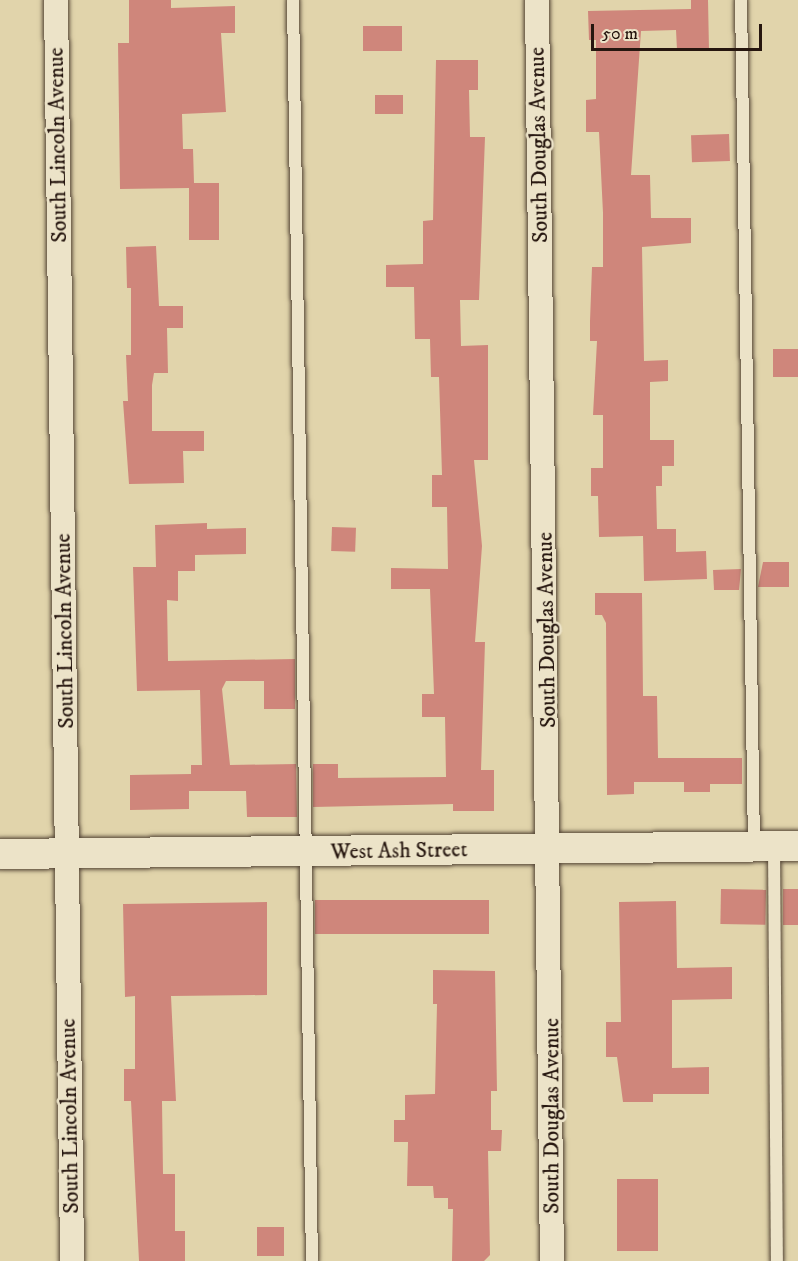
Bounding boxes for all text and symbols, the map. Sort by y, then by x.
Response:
scale bar [594,12,765,50]
text: 50 m [602,23,638,45]
street label: South Lincoln Avenue [43,47,73,243]
street label: South Douglas Avenue [524,47,554,243]
street label: South Douglas Avenue [532,532,562,728]
street label: South Lincoln Avenue [50,533,80,729]
street label: West Ash Street [330,837,468,865]
street label: South Lincoln Avenue [55,1018,85,1214]
street label: South Douglas Avenue [539,1018,565,1214]

